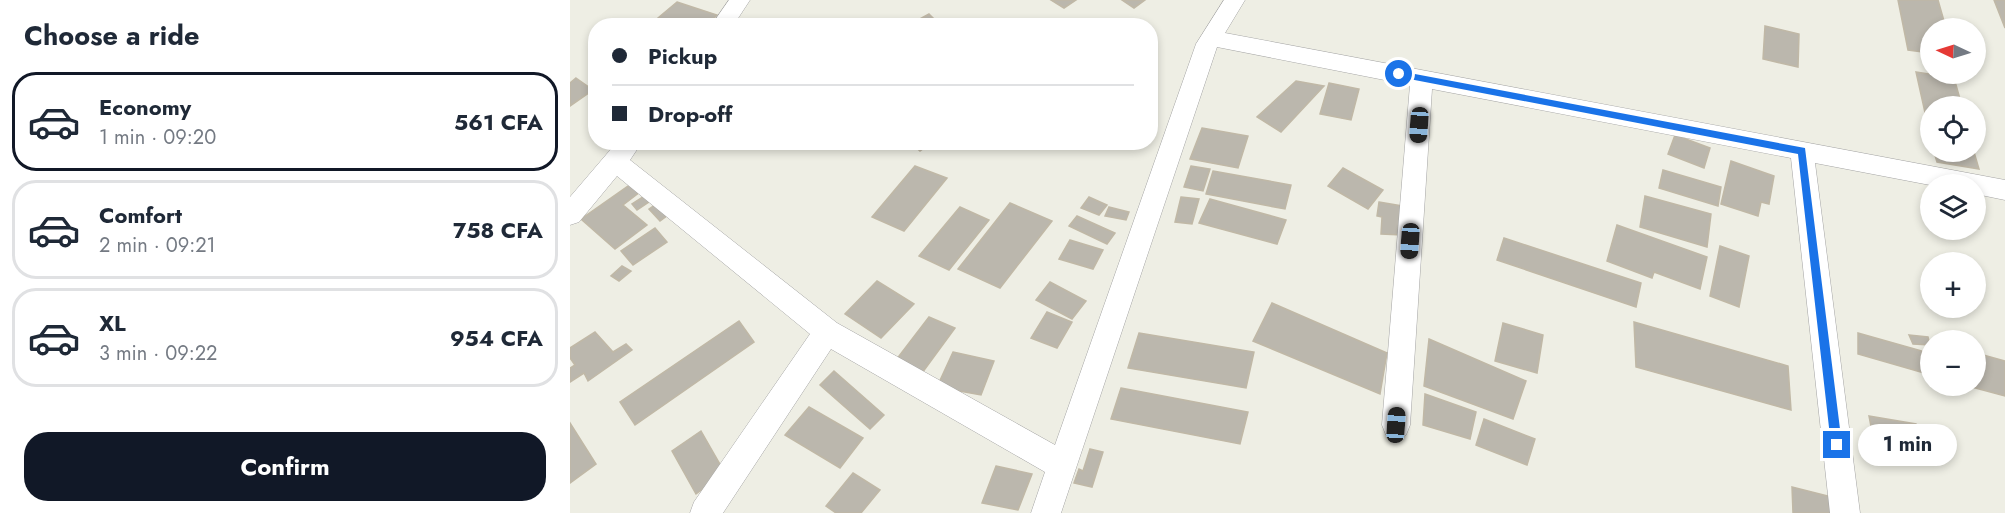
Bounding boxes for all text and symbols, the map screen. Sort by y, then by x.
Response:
text: Choose a ride [24,16,199,55]
north arrow [1920,18,1986,84]
map controls [1920,18,1986,396]
text: Pickup [648,40,717,72]
route start [1385,60,1412,87]
text: Economy [99,91,191,123]
icon: car [27,95,81,149]
button: locate [1920,96,1986,162]
text: Drop-off [648,98,732,130]
text: 561 CFA [454,106,543,138]
car [1409,106,1429,144]
text: 1 min · 09:20 [99,123,216,152]
button: layers [1920,174,1986,240]
text: Comfort [99,199,182,231]
icon: car [27,203,81,257]
text: 758 CFA [453,214,543,246]
car [1400,222,1420,260]
text: 2 min · 09:21 [99,231,216,260]
button: + [1920,252,1986,318]
text: XL [99,307,126,339]
icon: car [27,311,81,365]
text: 954 CFA [450,322,543,354]
button: − [1920,330,1986,396]
text: 3 min · 09:22 [99,339,218,368]
car [1386,406,1406,444]
callout: 1 min [1858,424,1957,466]
text: 1 min [1883,430,1932,459]
route end [1823,431,1850,458]
button: Confirm [24,432,546,501]

